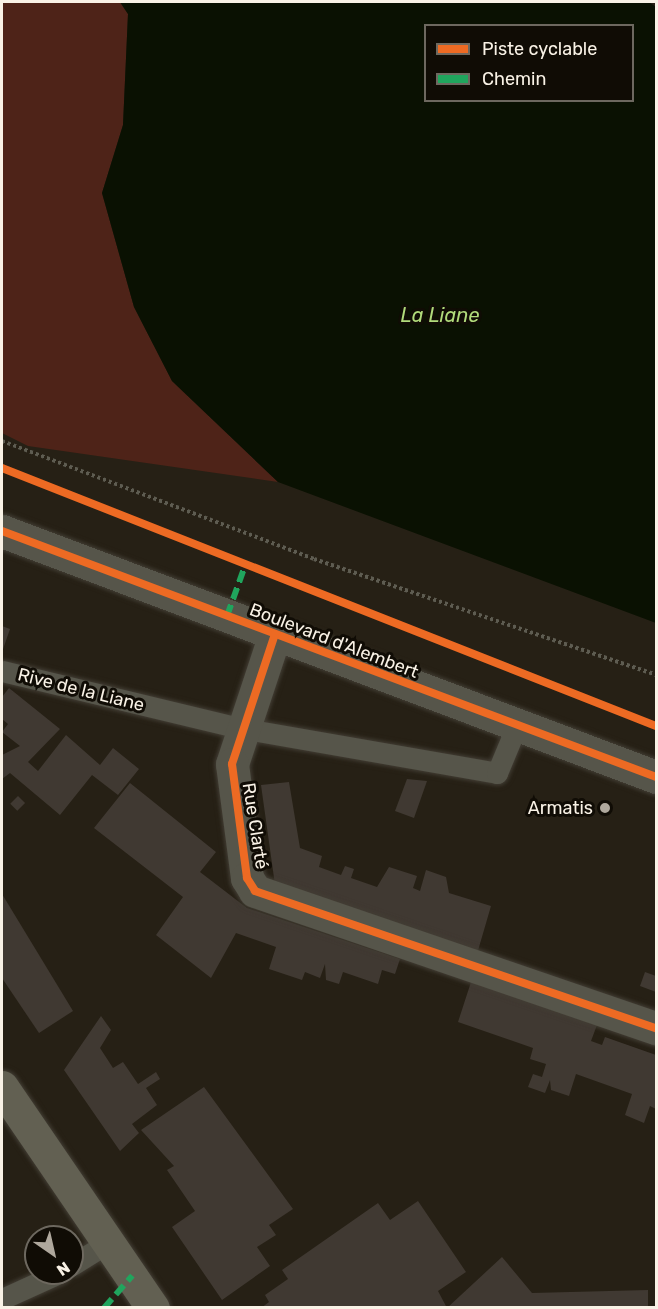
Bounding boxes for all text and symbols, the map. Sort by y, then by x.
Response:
legend [424,24,634,102]
text: Piste cyclable [482,38,597,60]
text: Chemin [482,68,546,90]
water label: La Liane [401,303,479,327]
street label: Boulevard d'Alembert [246,599,422,683]
street label: Rive de la Liane [16,664,146,716]
street label: Rue Clarté [237,781,273,871]
place label: Armatis [528,797,593,819]
marker: Armatis [598,801,612,815]
north arrow [24,1225,84,1285]
text: N [53,1258,73,1280]

